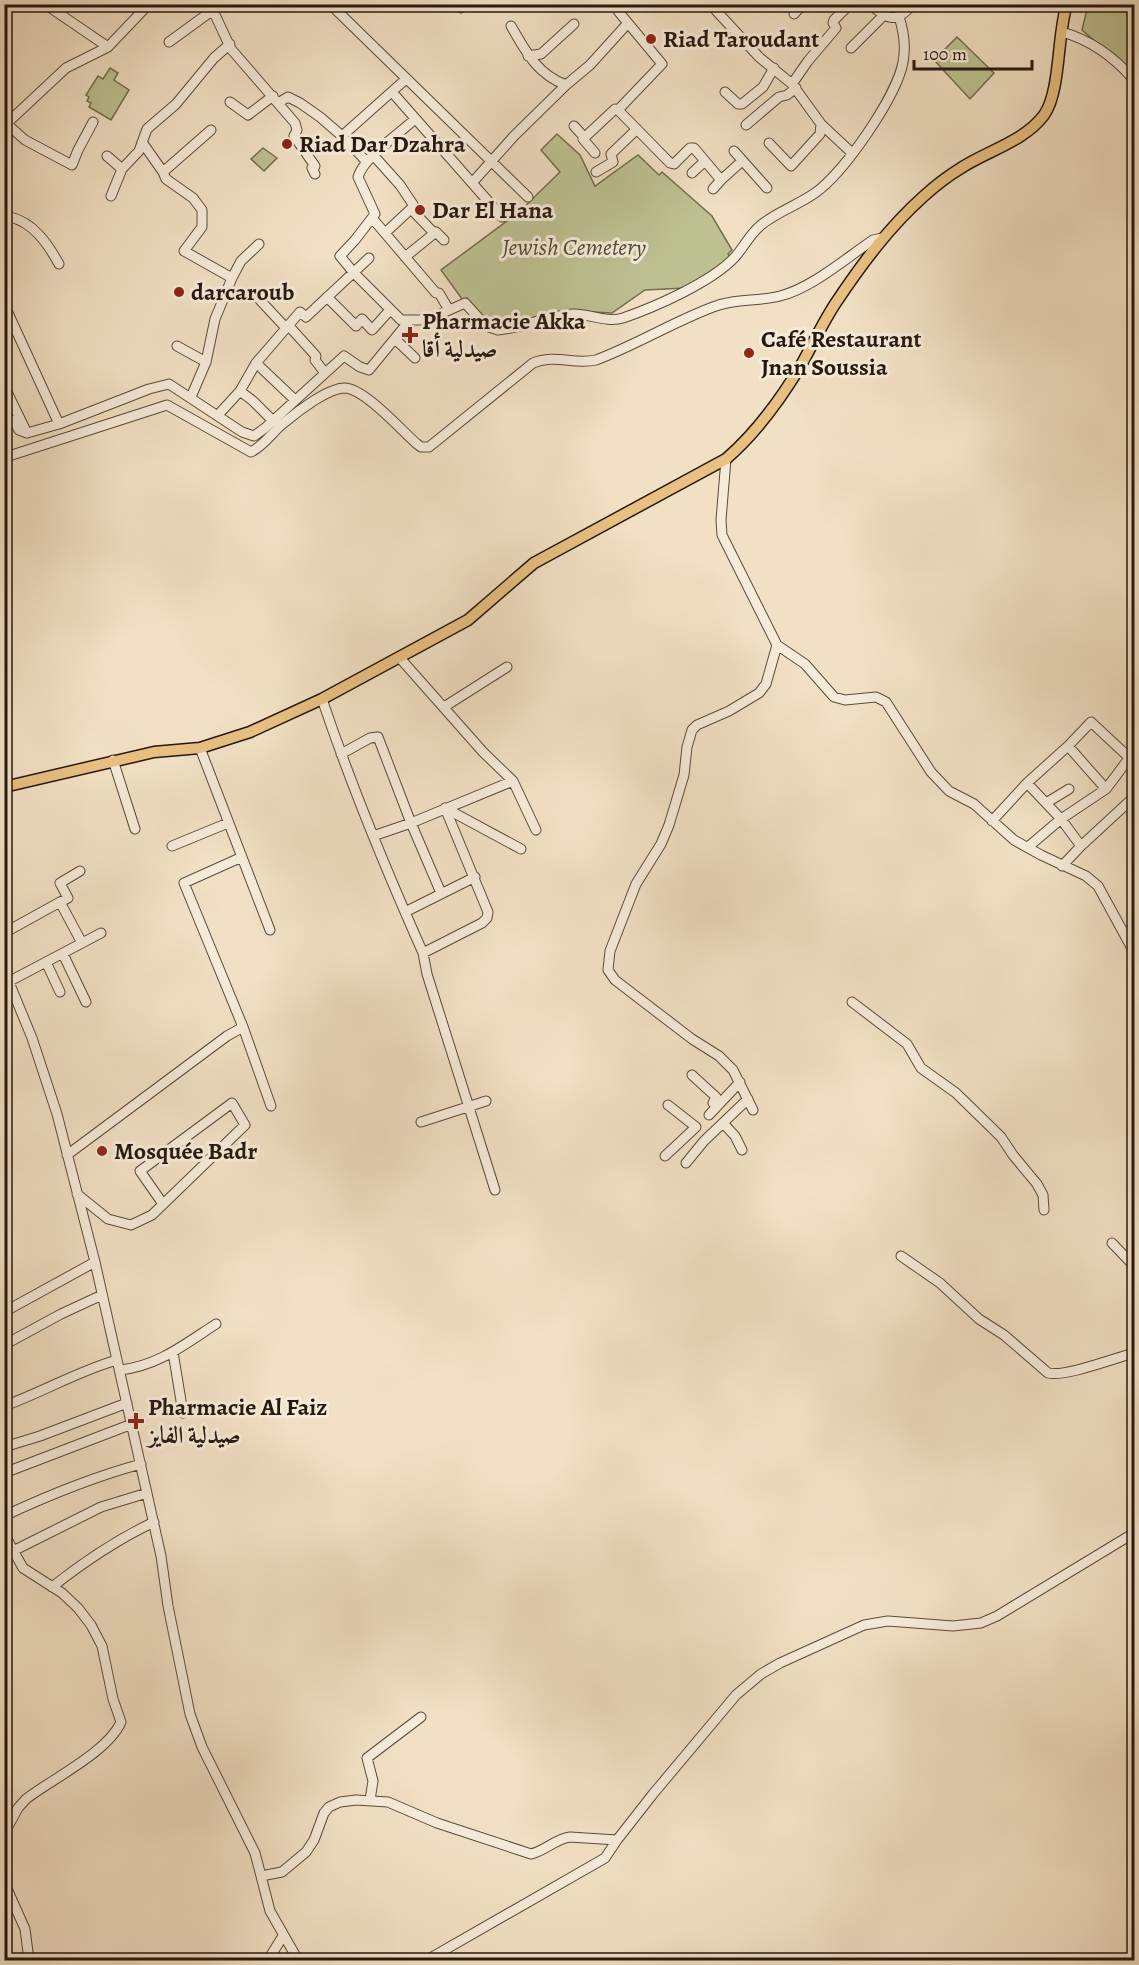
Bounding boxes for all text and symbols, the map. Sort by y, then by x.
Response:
place label: Riad Taroudant [663,23,819,55]
marker: Riad Taroudant [644,32,658,46]
scale bar [914,33,1032,71]
text: 100 m [923,42,967,66]
place label: Riad Dar Dzahra [299,128,466,160]
marker: Riad Dar Dzahra [280,137,294,151]
place label: Dar El Hana [432,194,554,226]
marker: Dar El Hana [413,203,427,217]
park label: Jewish Cemetery [501,231,647,263]
place label: darcaroub [191,276,294,308]
marker: darcaroub [172,285,186,299]
place label: Pharmacie Akka صيدلية أقا [422,305,586,365]
place label: Café Restaurant Jnan Soussia [761,323,921,383]
marker: Pharmacie Akka صيدلية أقا [403,328,417,342]
marker: Café Restaurant Jnan Soussia [742,346,756,360]
place label: Mosquée Badr [114,1135,257,1167]
marker: Mosquée Badr [95,1144,109,1158]
place label: Pharmacie Al Faiz صيدلية الفايز [145,1391,327,1451]
marker: Pharmacie Al Faiz صيدلية الفايز [129,1414,143,1428]

